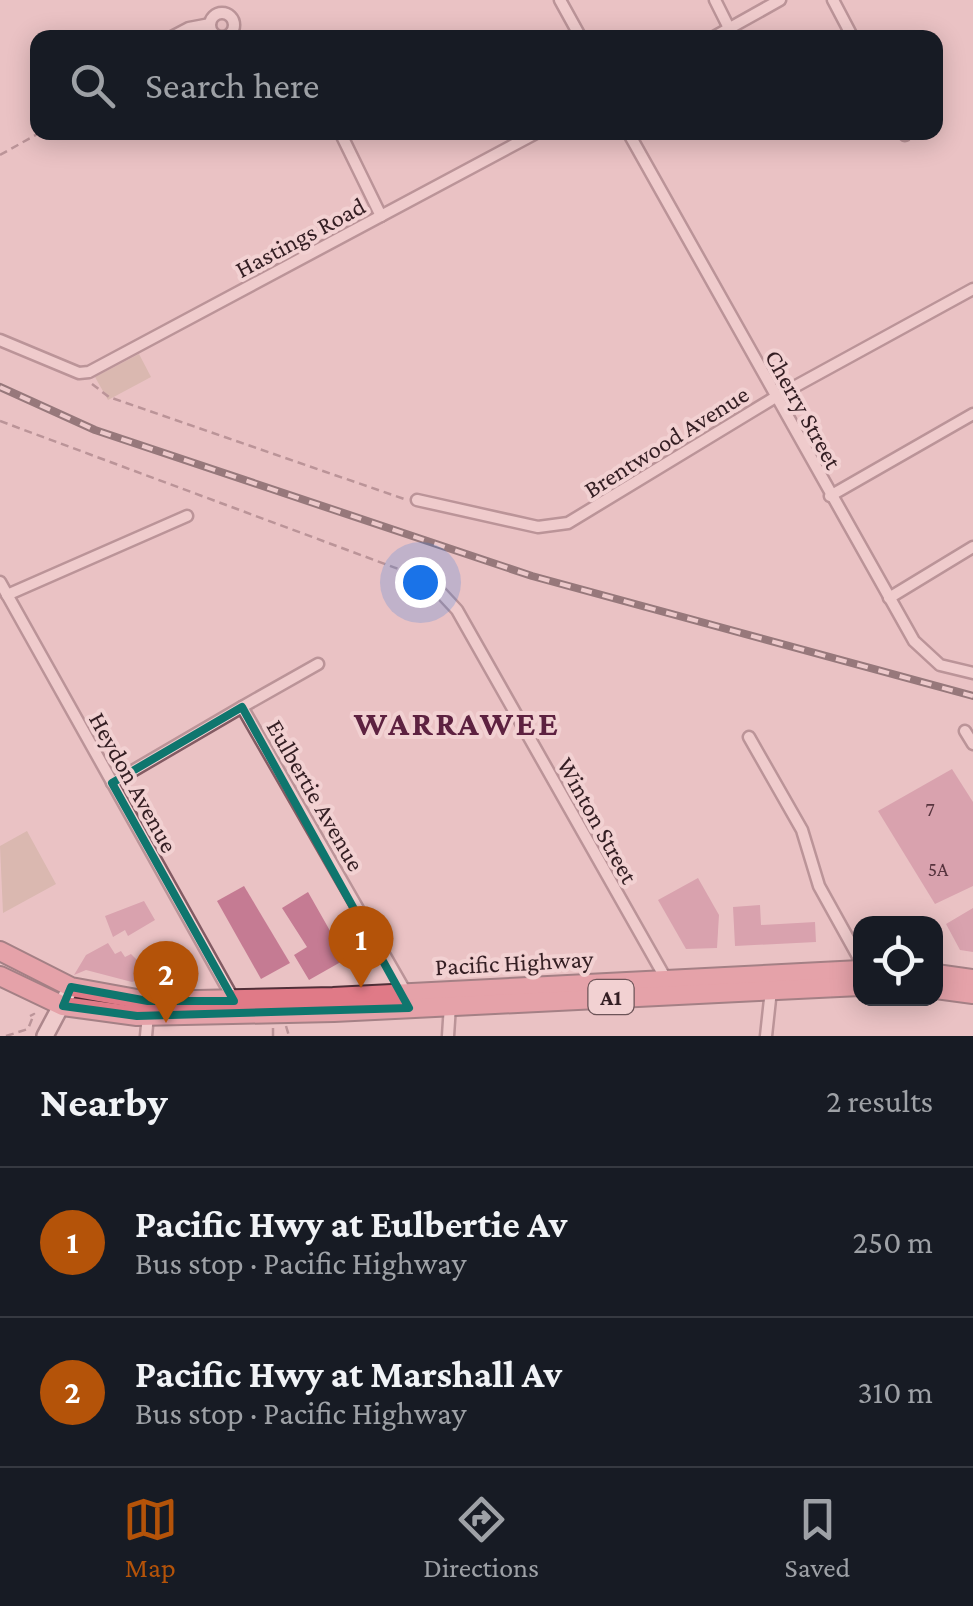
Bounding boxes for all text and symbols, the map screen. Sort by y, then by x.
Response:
search box [30,30,943,140]
icon: search [65,58,120,113]
text: Search here [145,64,319,106]
street label: Hastings Road [231,192,370,284]
street label: Cherry Street [759,345,848,475]
street label: Brentwood Avenue [579,380,754,503]
your location [395,557,446,608]
district label: WARRAWEE [353,704,560,743]
street label: Heydon Avenue [83,707,183,857]
street label: Eulbertie Avenue [261,715,370,876]
street label: Winton Street [552,753,644,889]
house number: 7 [925,798,935,820]
house number: 5A [928,858,949,880]
pin: 1 [328,906,394,988]
map controls [853,916,943,1006]
button: locate [853,916,943,1006]
pin: 2 [134,940,198,1023]
street label: Pacific Highway [434,945,594,981]
road number: A1 [588,980,634,1014]
text: Nearby [40,1078,168,1125]
text: 2 results [826,1083,933,1119]
text: Pacific Hwy at Eulbertie Av [135,1203,567,1245]
text: 1 [67,1224,78,1260]
text: 250 m [853,1224,933,1260]
text: Bus stop · Pacific Highway [135,1245,466,1281]
text: Pacific Hwy at Marshall Av [135,1353,562,1395]
text: 2 [64,1374,81,1410]
text: 310 m [857,1374,933,1410]
text: Bus stop · Pacific Highway [135,1395,466,1431]
tab: Map [123,1492,178,1583]
tab: Directions [423,1492,539,1583]
tab: Saved [785,1492,850,1583]

